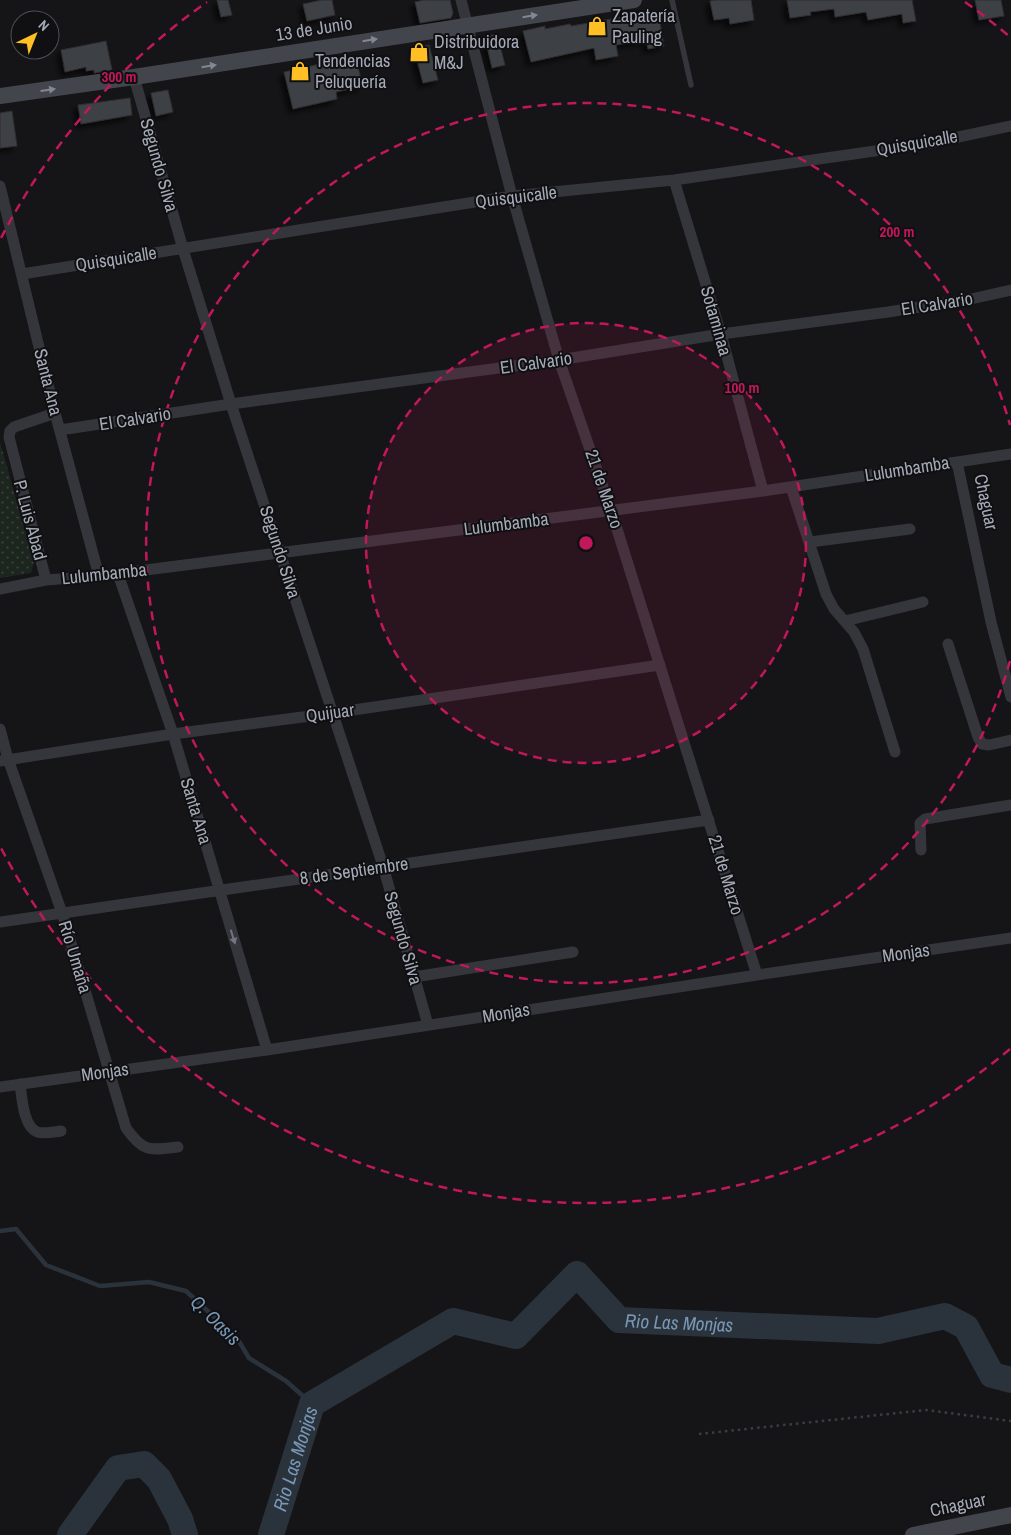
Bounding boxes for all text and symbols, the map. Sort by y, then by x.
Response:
place label: Zapatería Pauling [612,3,675,49]
north arrow [10,10,60,60]
street label: 13 de Junio [274,10,354,47]
one-way arrow [522,11,538,19]
shop icon: Zapatería Pauling [586,15,608,37]
text: N [35,16,53,35]
place label: Distribuidora M&J [434,29,519,75]
one-way arrow [362,36,378,44]
shop icon: Distribuidora M&J [408,41,430,63]
place label: Tendencias Peluquería [315,48,391,94]
shop icon: Tendencias Peluquería [289,60,311,82]
one-way arrow [201,61,217,69]
text: 300 m [102,66,136,87]
one-way arrow [41,85,57,93]
street label: Segundo Silva [134,115,185,214]
street label: Quisquicalle [874,123,959,162]
street label: Quisquicalle [474,179,558,214]
text: 200 m [880,221,914,242]
street label: Quisquicalle [73,240,158,277]
street label: Sotaminaa [695,283,738,359]
street label: El Calvario [899,286,975,321]
street label: El Calvario [498,345,573,380]
street label: Santa Ana [28,346,69,418]
text: 100 m [725,377,759,398]
street label: El Calvario [97,401,173,436]
street label: 21 de Marzo [579,446,630,532]
street label: Lulumbamba [863,449,951,488]
street label: Chaguar [968,472,1005,532]
street label: P. Luis Abad [8,477,53,563]
street label: Segundo Silva [254,502,307,601]
street label: Lulumbamba [462,506,550,541]
centre of rings [577,534,595,552]
street label: Lulumbamba [60,557,148,590]
street label: Quijuar [304,697,356,728]
street label: Santa Ana [175,775,218,847]
street label: 21 de Marzo [703,832,750,918]
street label: 8 de Septiembre [298,851,410,890]
street label: Segundo Silva [378,888,429,987]
street label: Río Umaña [53,918,98,996]
one-way arrow [230,930,238,945]
street label: Monjas [881,937,931,968]
street label: Monjas [480,996,531,1029]
street label: Monjas [80,1056,130,1087]
water label: Q. Oasis [185,1289,247,1351]
water label: Rio Las Monjas [624,1307,734,1338]
water label: Rio Las Monjas [266,1403,324,1514]
street label: Chaguar [928,1486,988,1523]

